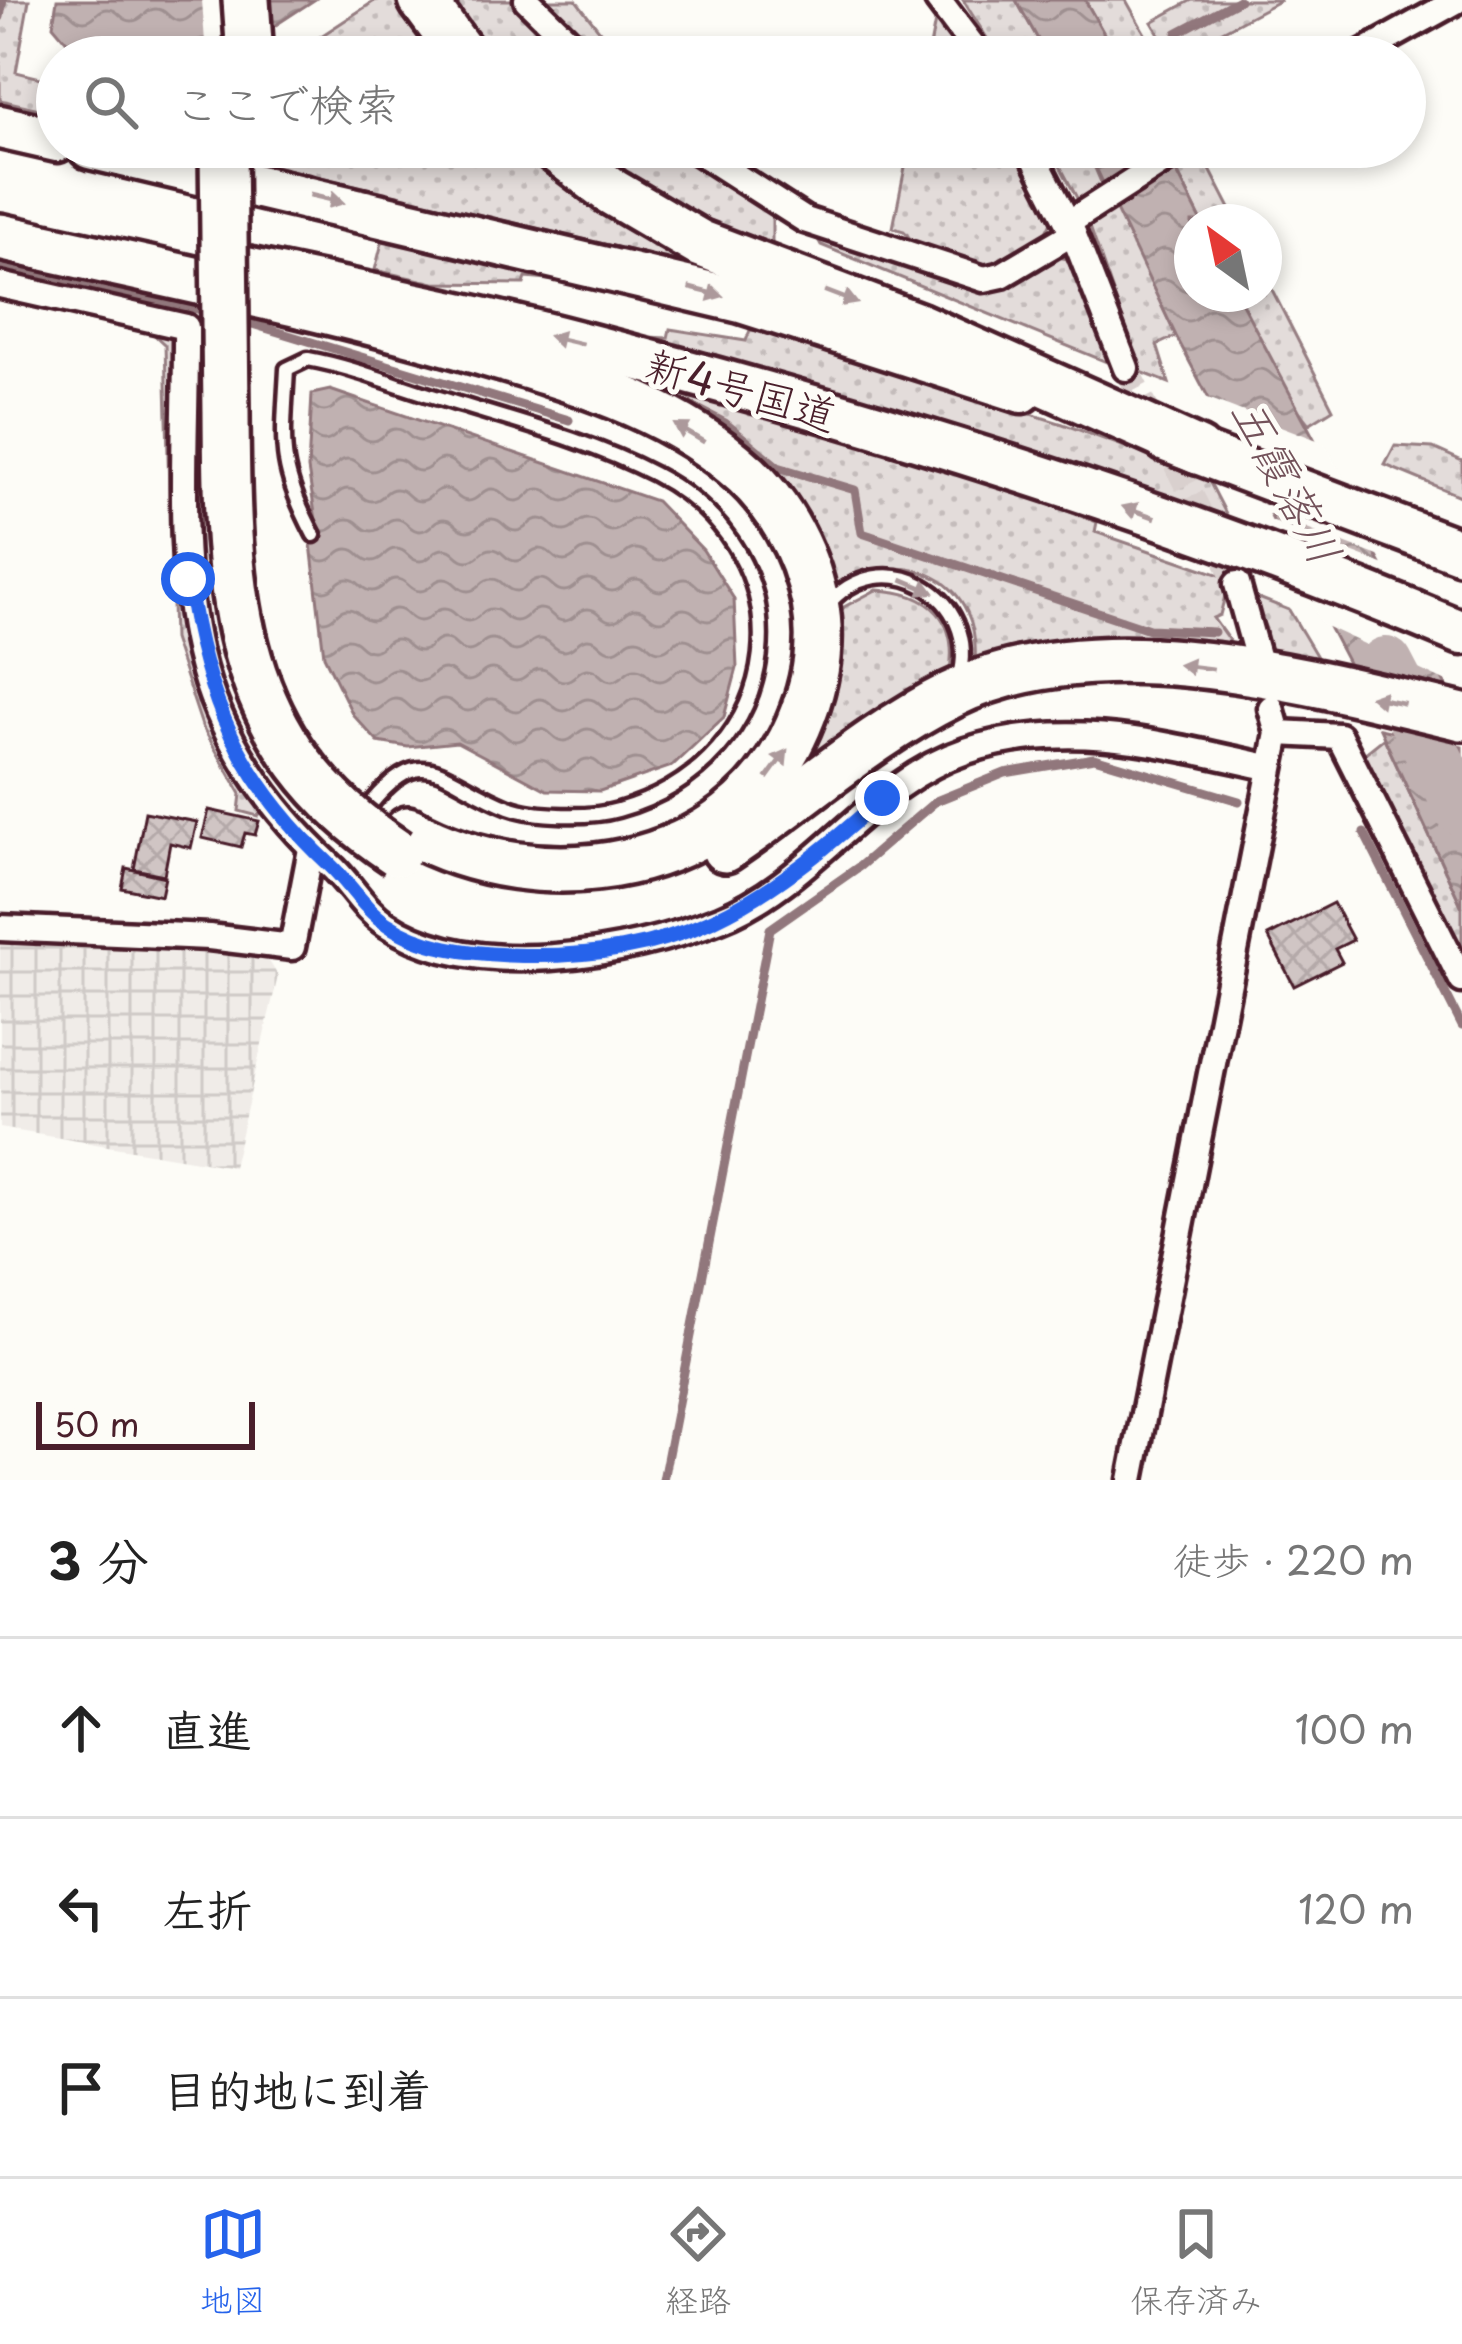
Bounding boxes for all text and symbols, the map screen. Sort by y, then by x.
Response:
search box [36,36,1426,168]
text: ここで検索 [174,68,399,136]
icon: search [78,69,144,135]
one-way arrow [309,190,346,209]
north arrow [1174,204,1282,312]
one-way arrow [688,283,725,302]
one-way arrow [823,288,859,307]
one-way arrow [545,329,583,348]
street label: 新4号国道 [639,331,845,445]
water label: 五霞落川 [1217,385,1361,575]
one-way arrow [672,423,706,444]
one-way arrow [1121,502,1157,520]
route start [161,552,215,606]
one-way arrow [900,577,936,596]
one-way arrow [1177,658,1214,677]
one-way arrow [1367,691,1405,709]
one-way arrow [765,748,788,780]
route end [855,771,909,825]
scale bar [36,1396,255,1449]
text: 50 m [54,1398,140,1448]
text: 3 分 [48,1520,149,1597]
text: 徒歩 · 220 m [1173,1529,1414,1588]
text: 直進 [162,1694,252,1762]
icon: ahead [48,1695,114,1761]
text: 100 m [1295,1698,1414,1757]
text: 左折 [162,1874,252,1942]
icon: left [48,1875,114,1941]
text: 120 m [1298,1878,1414,1937]
text: 目的地に到着 [162,2054,432,2122]
icon: arrive [48,2055,114,2121]
tab: 地図 [200,2201,266,2323]
tab: 経路 [665,2201,731,2323]
tab: 保存済み [1130,2201,1262,2323]

